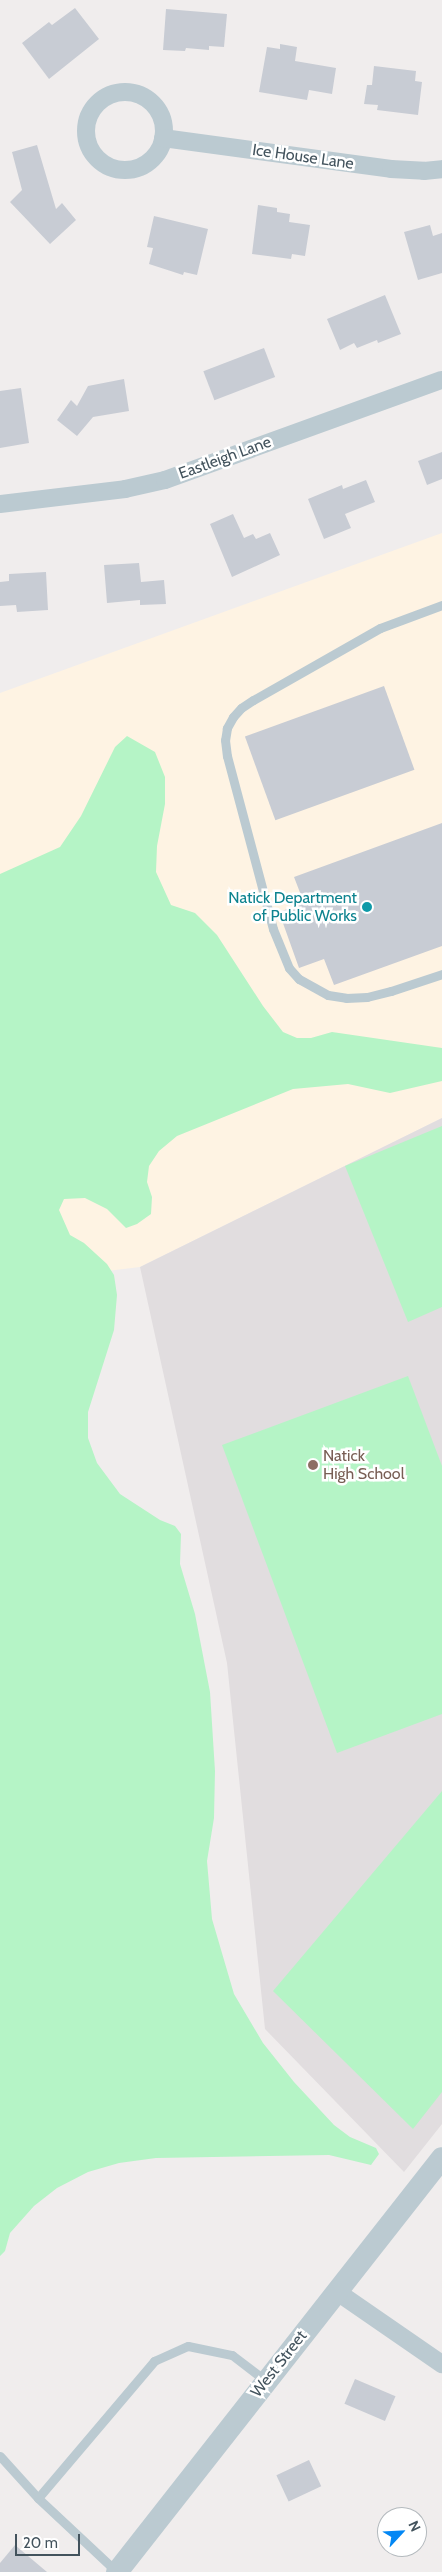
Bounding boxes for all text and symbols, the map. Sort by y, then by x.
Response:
street label: Ice House Lane [251,140,355,174]
street label: Eastleigh Lane [176,432,274,484]
place label: Natick Department of Public Works [228,888,357,926]
marker: Natick Department of Public Works [361,901,373,913]
place label: Natick High School [323,1446,404,1484]
marker: Natick High School [307,1459,319,1471]
street label: West Street [247,2327,311,2401]
north arrow [377,2507,427,2557]
text: N [404,2518,425,2534]
scale bar [18,2524,82,2556]
text: 20 m [23,2534,58,2552]

